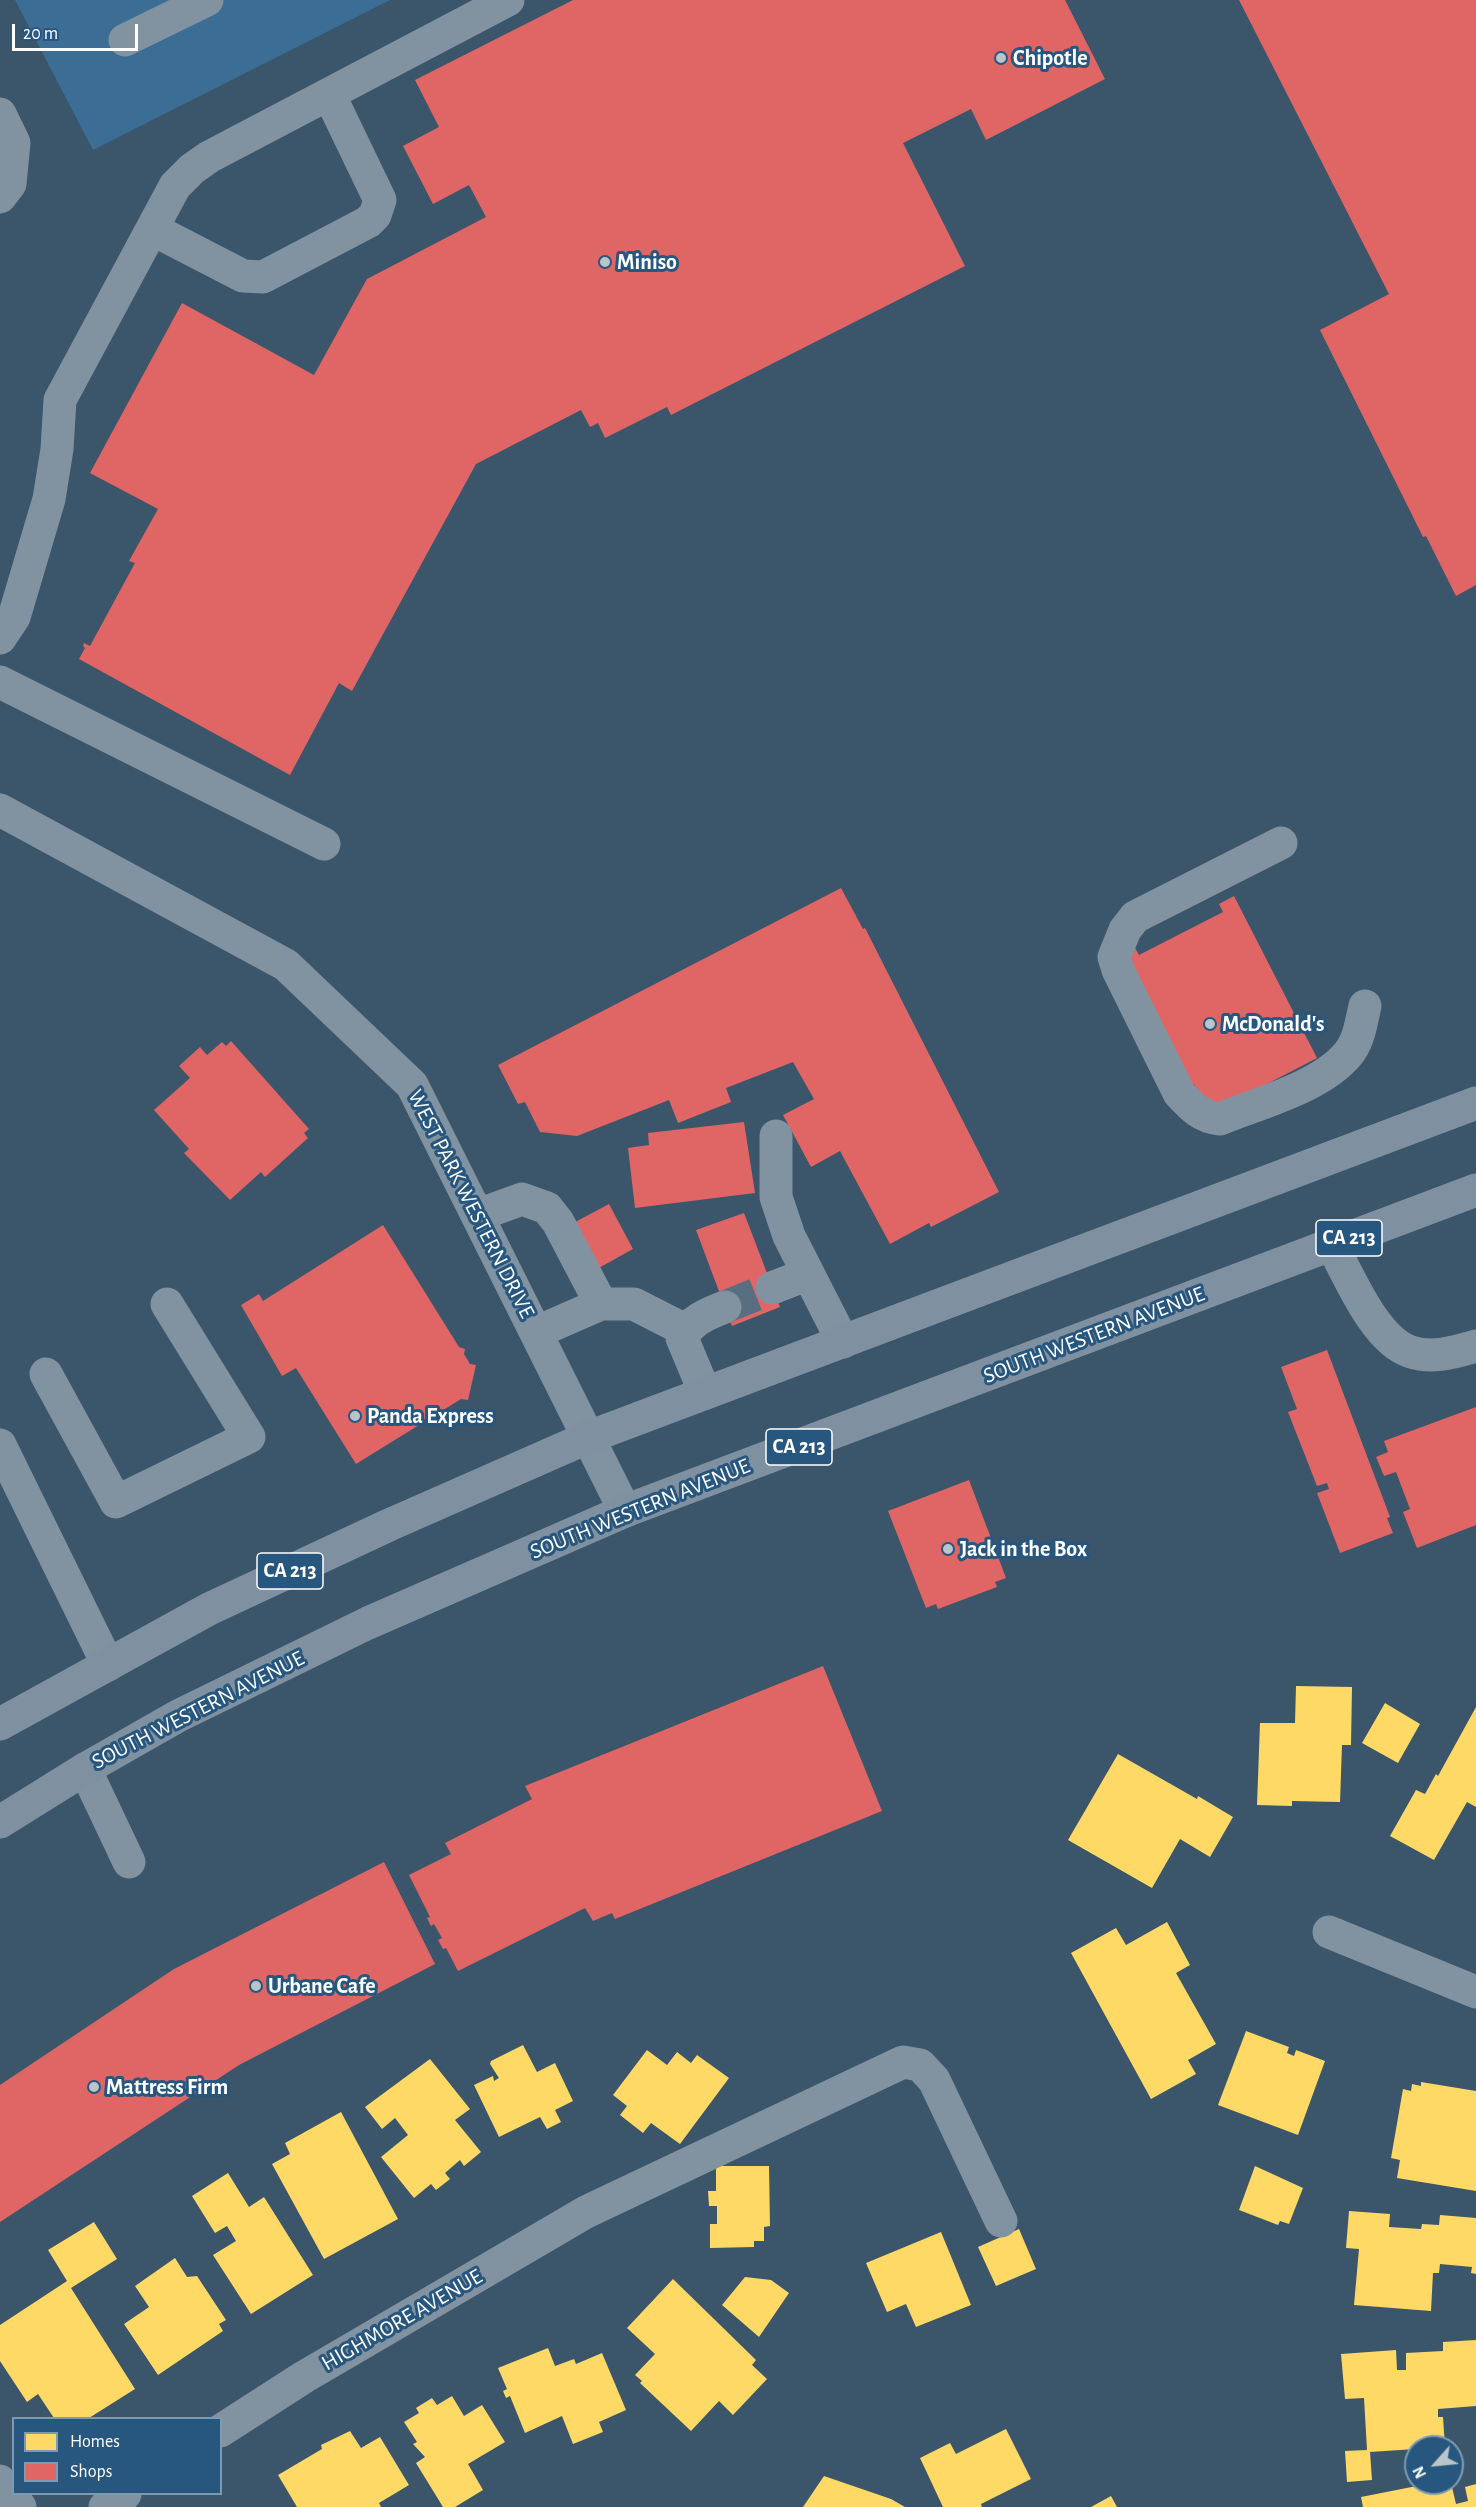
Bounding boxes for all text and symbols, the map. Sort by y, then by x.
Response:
scale bar [15,12,141,50]
text: 20 m [23,25,58,43]
place label: Chipotle [1013,45,1088,71]
marker: Chipotle [994,51,1008,65]
place label: Miniso [617,249,677,275]
marker: Miniso [598,255,612,269]
place label: McDonald's [1222,1011,1324,1037]
marker: McDonald's [1203,1017,1217,1031]
street label: WEST PARK WESTERN DRIVE [402,1085,540,1323]
road number: CA 213 [1316,1220,1382,1256]
street label: SOUTH WESTERN AVENUE [980,1281,1208,1389]
place label: Panda Express [367,1403,494,1429]
marker: Panda Express [348,1409,362,1423]
road number: CA 213 [766,1429,832,1465]
street label: SOUTH WESTERN AVENUE [526,1453,754,1565]
place label: Jack in the Box [960,1536,1087,1562]
marker: Jack in the Box [941,1542,955,1556]
road number: CA 213 [257,1553,323,1589]
street label: SOUTH WESTERN AVENUE [87,1645,309,1775]
place label: Urbane Cafe [268,1973,376,1999]
marker: Urbane Cafe [249,1979,263,1993]
place label: Mattress Firm [106,2074,228,2100]
marker: Mattress Firm [87,2080,101,2094]
street label: HIGHMORE AVENUE [317,2263,487,2377]
legend [12,2417,222,2495]
text: Homes [70,2433,120,2451]
north arrow [1404,2435,1464,2495]
text: Shops [70,2463,112,2481]
text: N [1410,2464,1429,2481]

